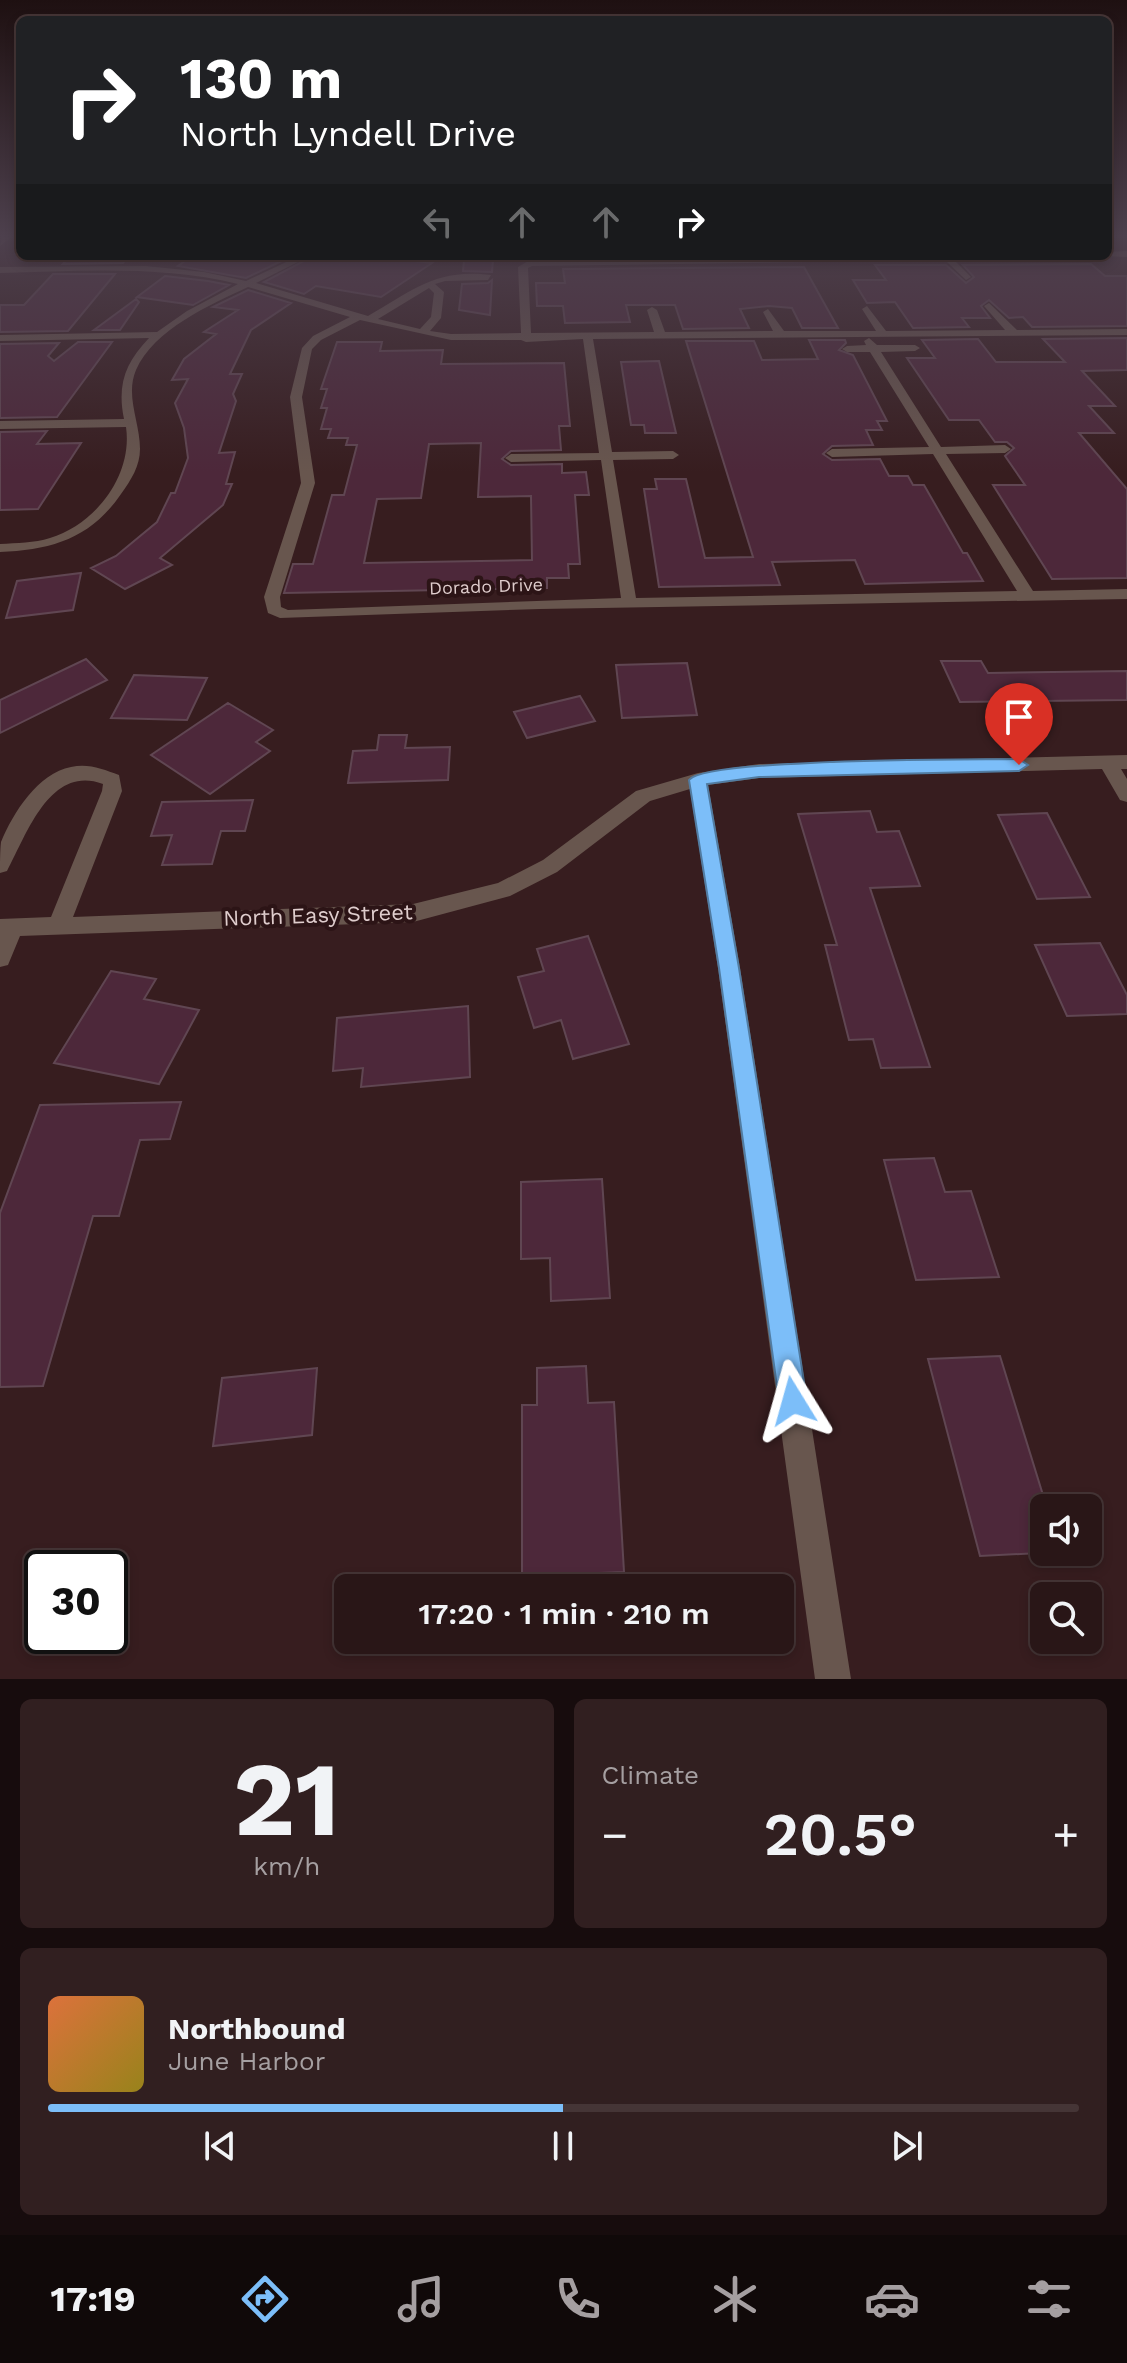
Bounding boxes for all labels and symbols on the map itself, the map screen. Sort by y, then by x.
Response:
street label: Dorado Drive [429,574,543,598]
pin [985,683,1053,765]
street label: North Easy Street [223,899,413,931]
position arrow [751,1359,835,1443]
speed limit sign: 30 [24,1550,128,1654]

